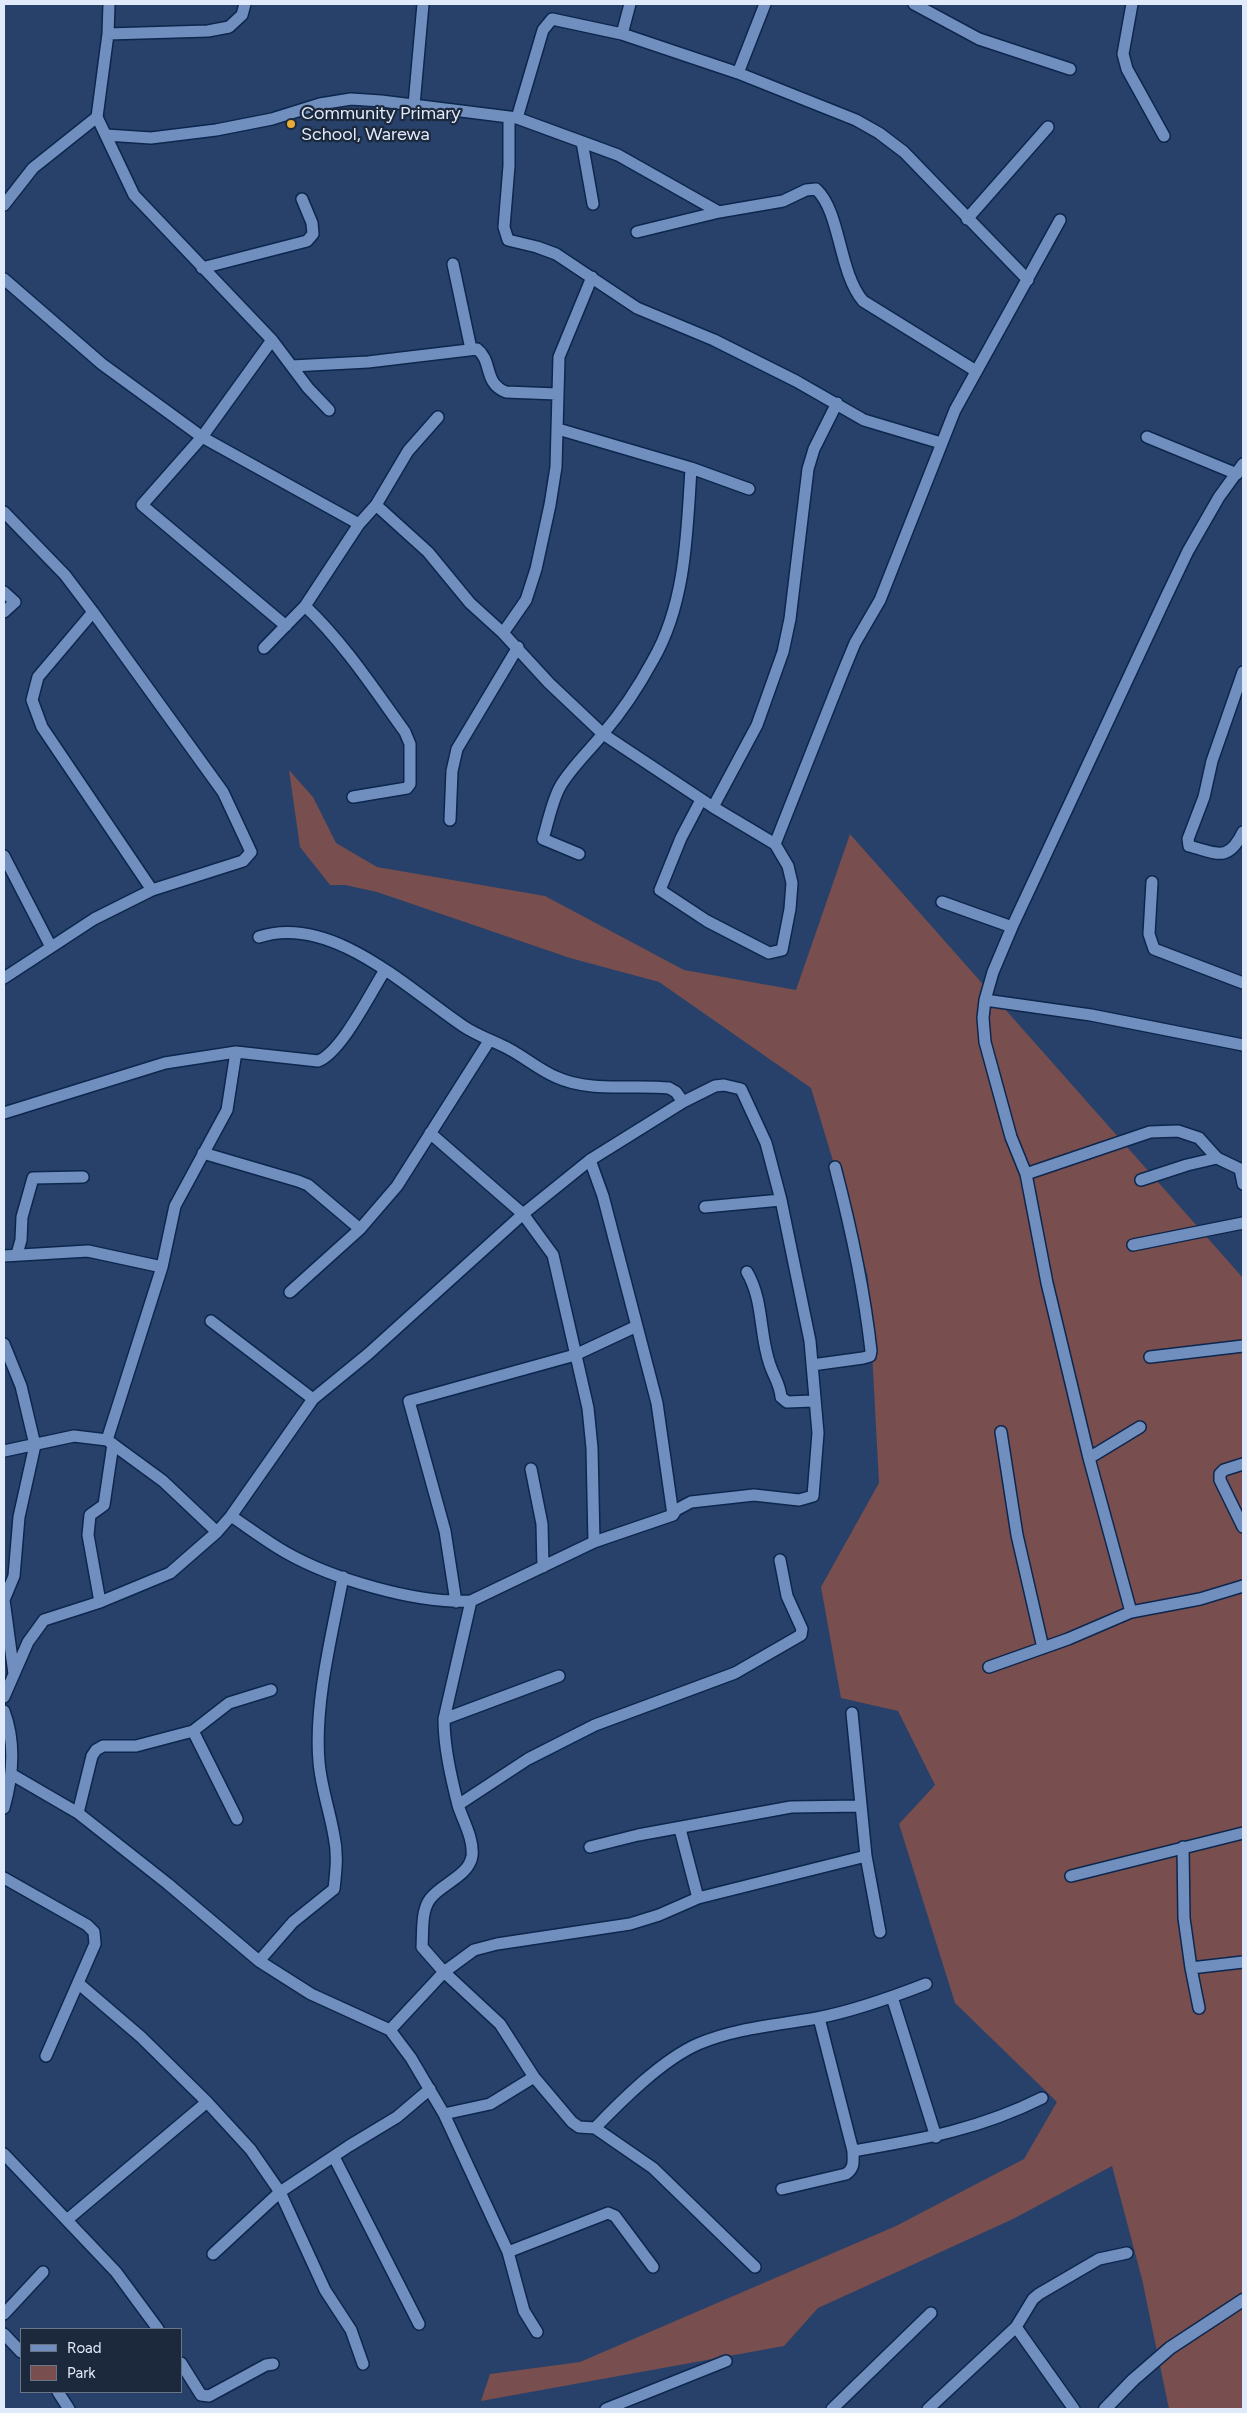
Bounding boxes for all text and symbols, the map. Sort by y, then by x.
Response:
place label: Community Primary School, Warewa [301,103,461,146]
marker: Community Primary School, Warewa [285,118,297,130]
legend [20,2328,182,2393]
text: Road [67,2339,102,2357]
text: Park [67,2364,96,2382]

